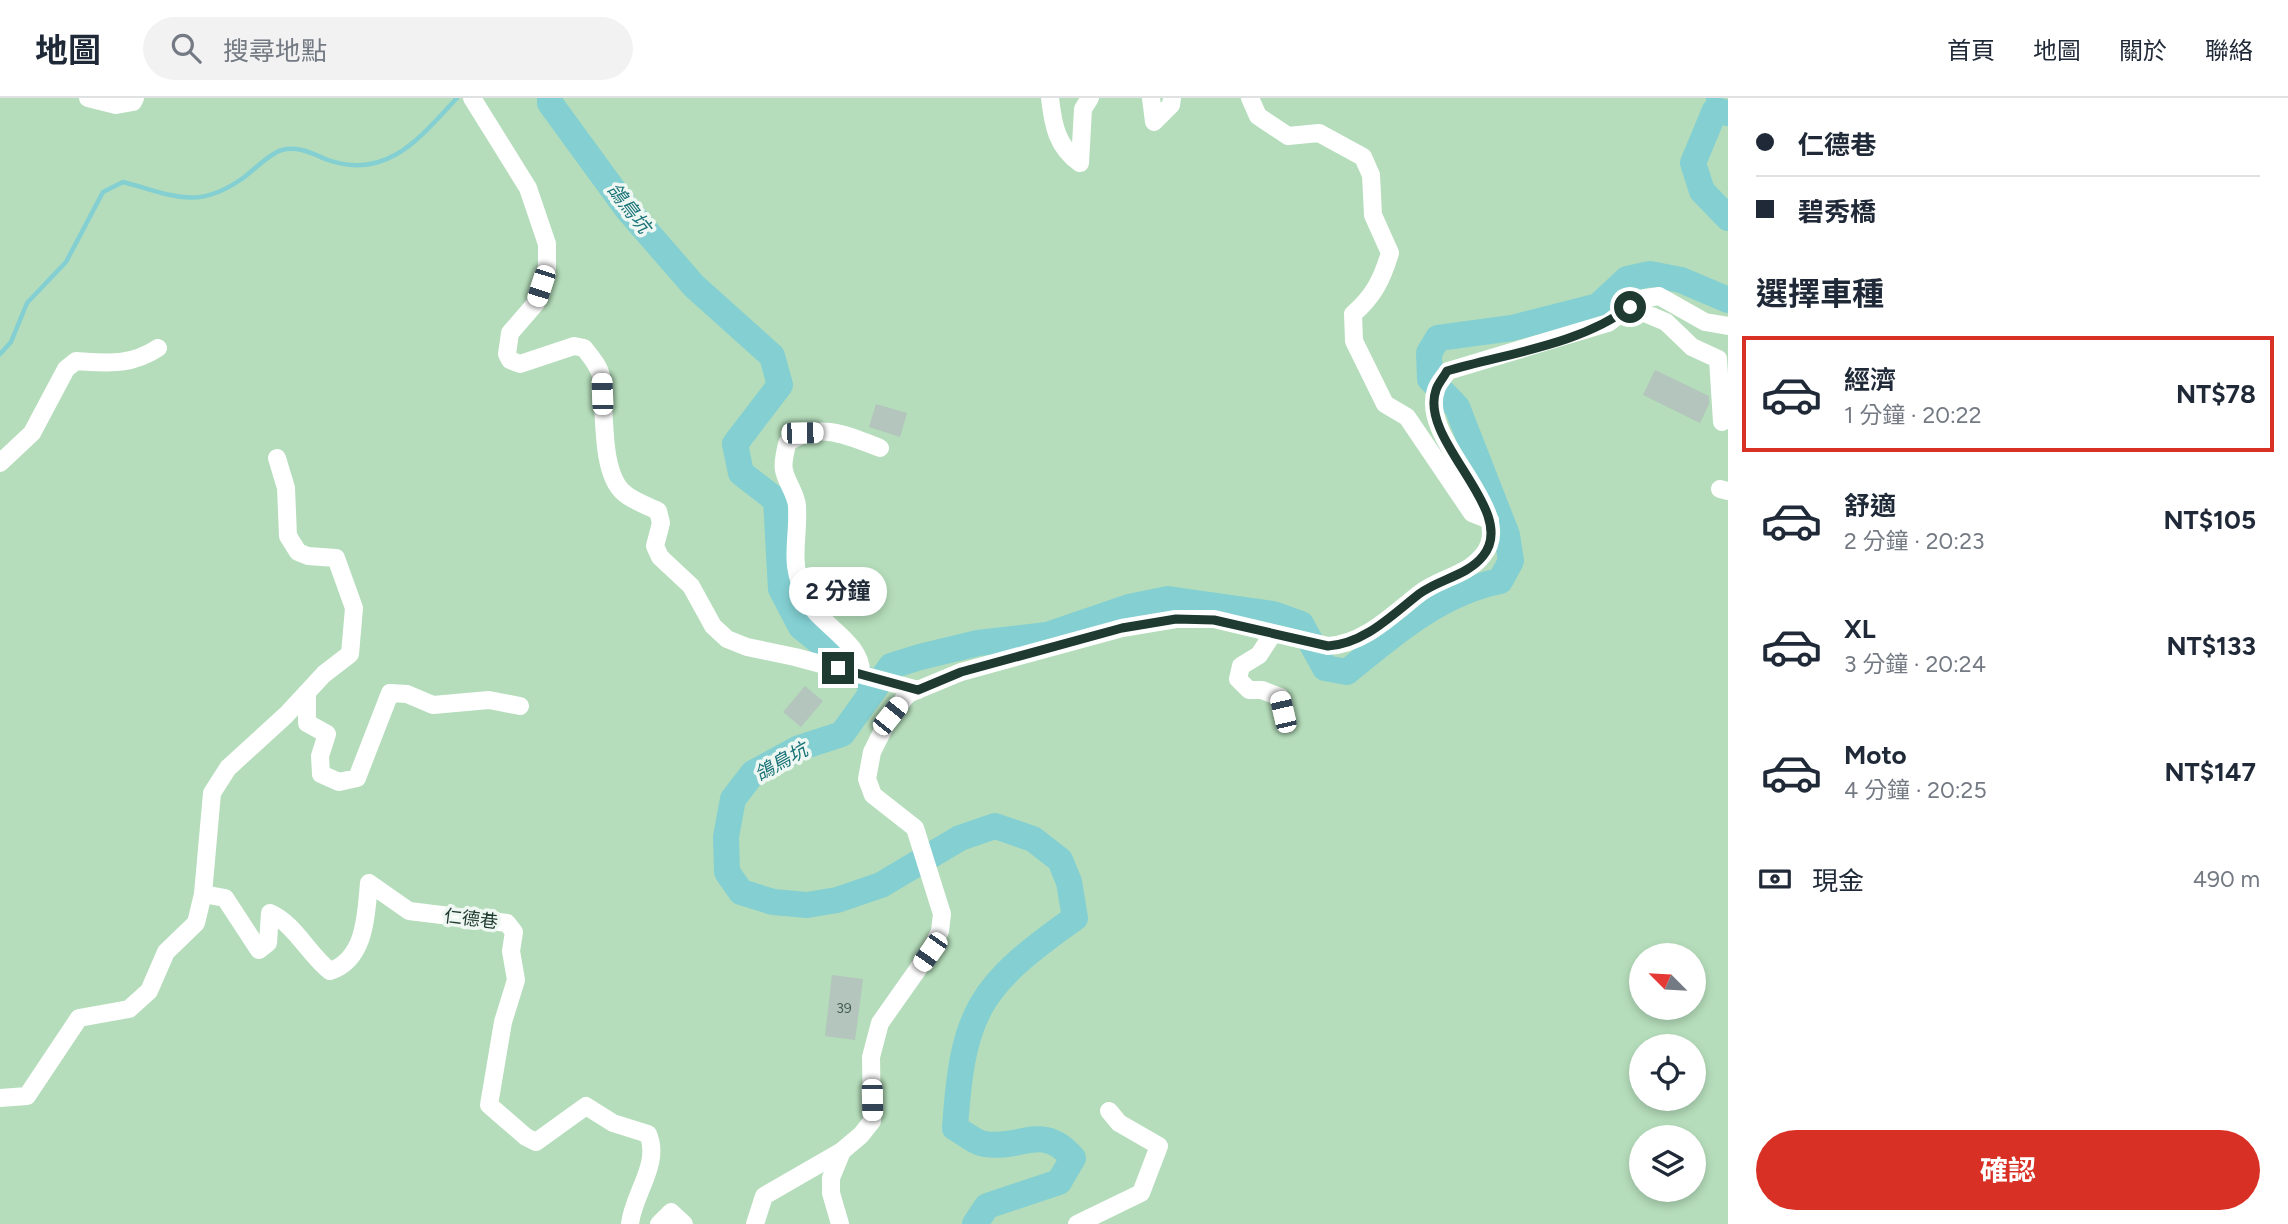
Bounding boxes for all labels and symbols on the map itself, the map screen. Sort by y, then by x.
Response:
water label: 鴿鳥坑 [602,178,657,240]
car [525,263,558,309]
route start [1614,291,1646,323]
car [591,373,614,415]
car [781,422,824,444]
callout: 2 分鐘 [789,566,887,616]
route end [822,652,854,684]
car [1269,689,1298,735]
car [869,693,912,739]
water label: 鴿鳥坑 [750,737,814,786]
street label: 仁德巷 [443,905,499,933]
car [910,929,951,975]
north arrow [1629,943,1706,1020]
house number: 39 [836,1000,852,1017]
car [862,1079,883,1121]

